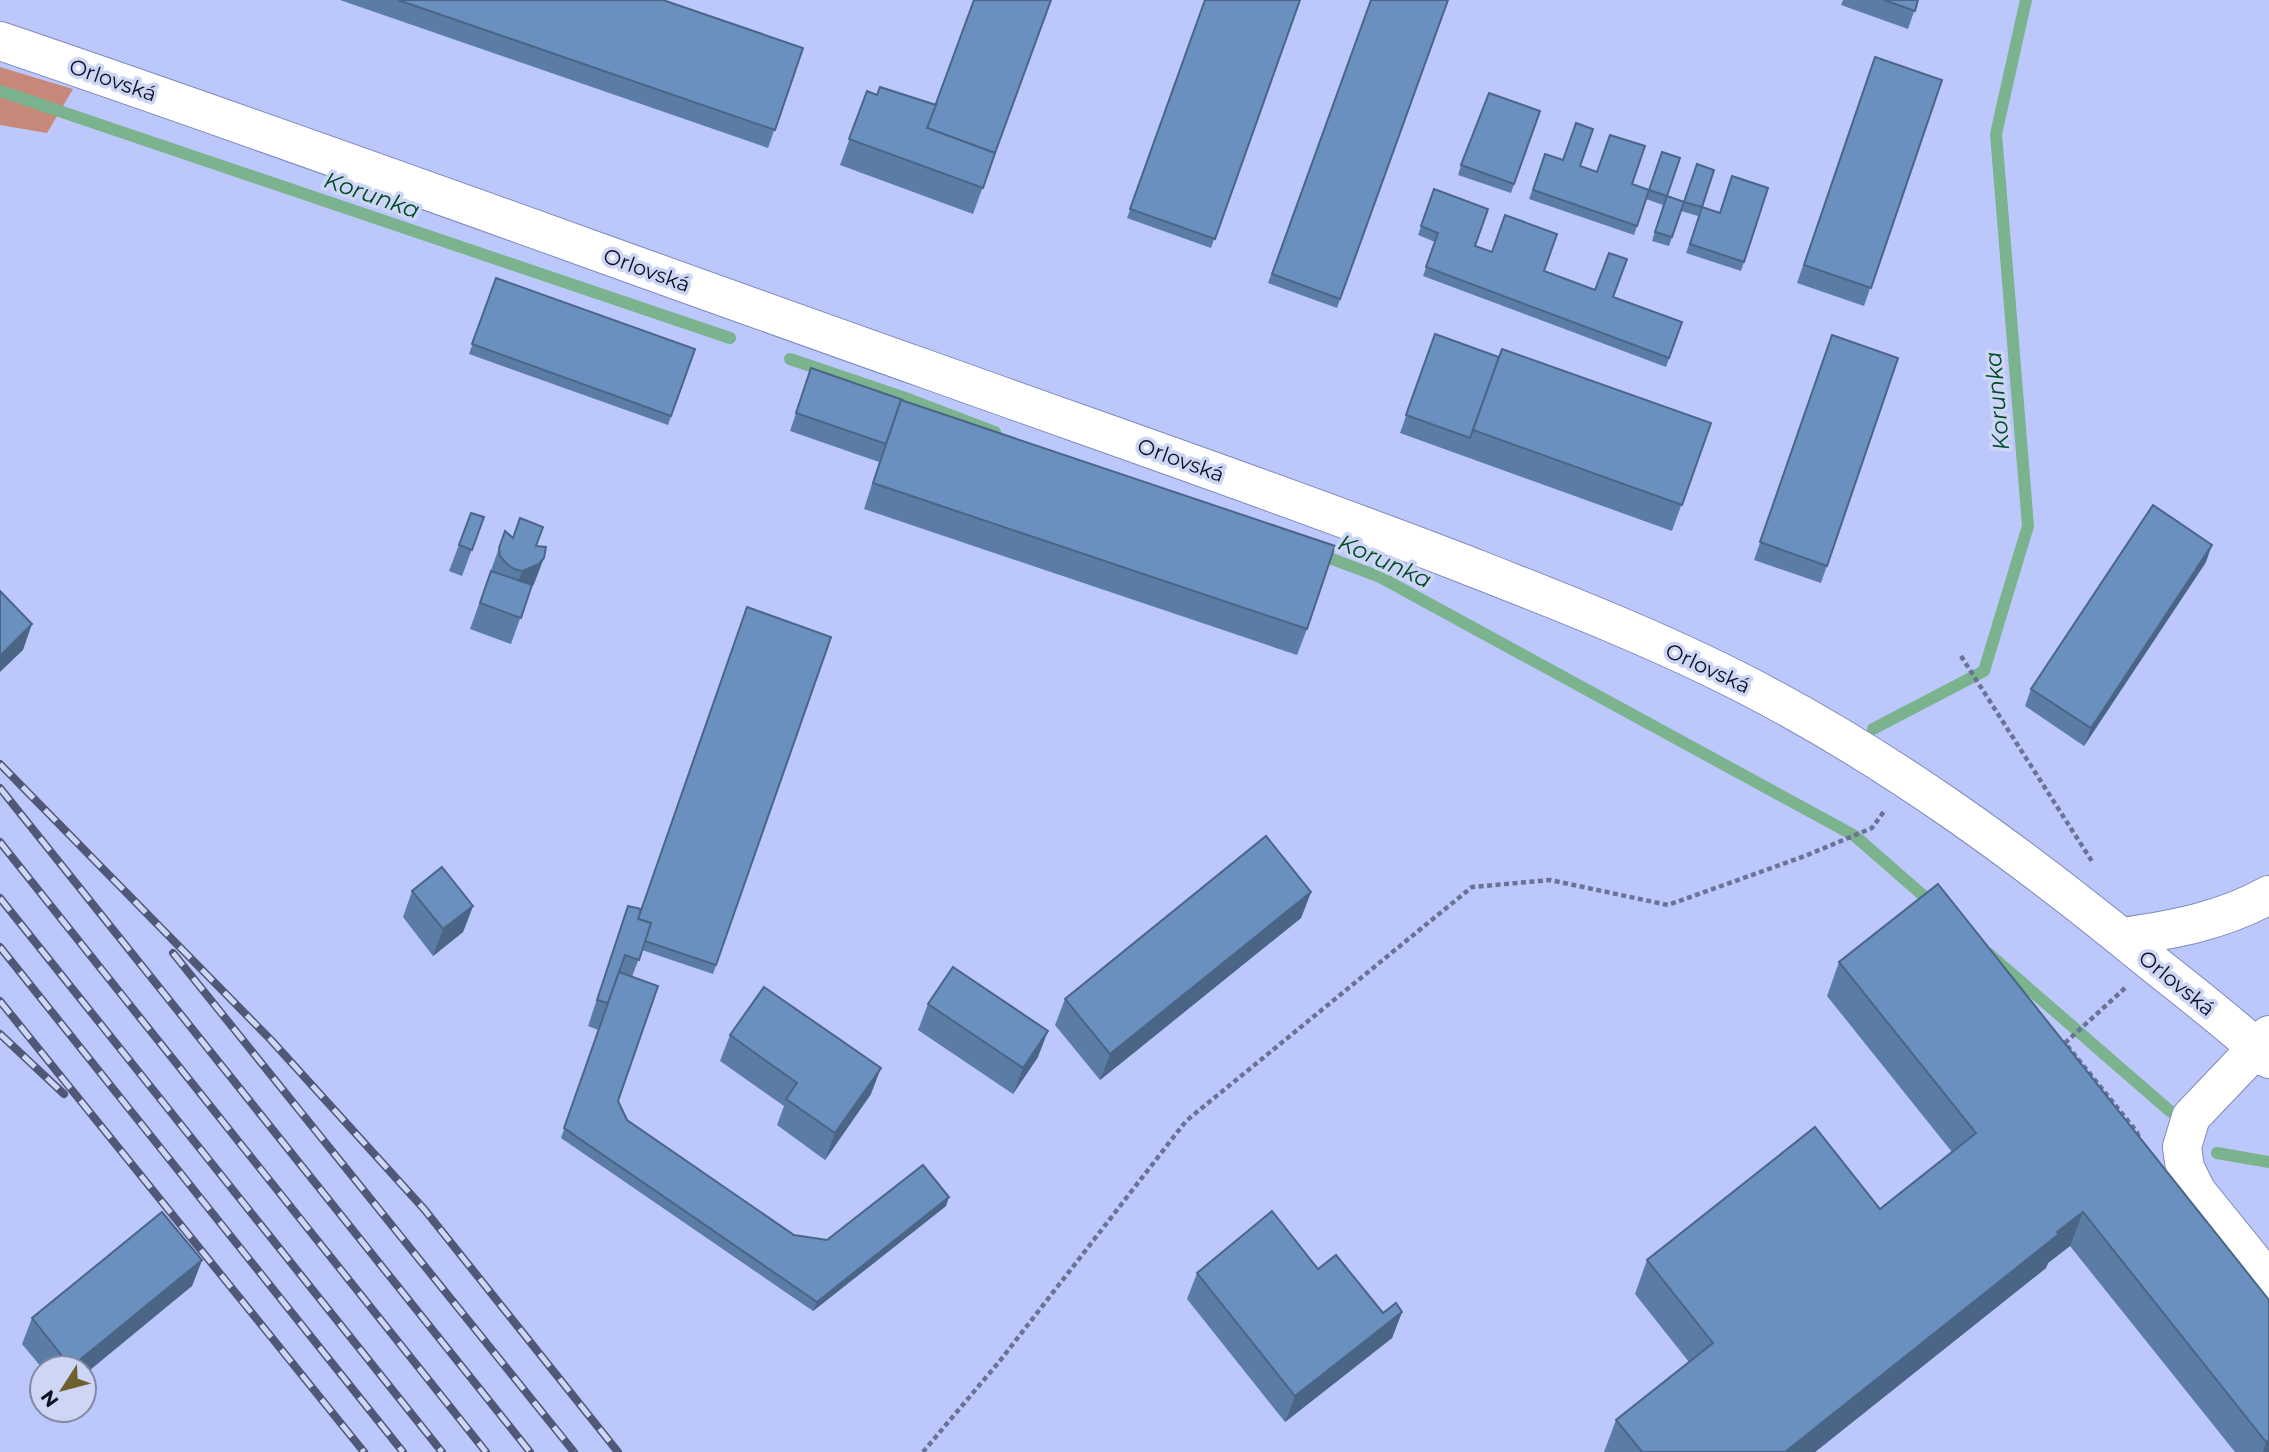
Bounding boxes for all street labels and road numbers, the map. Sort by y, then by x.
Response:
street label: Orlovská [66,53,160,107]
street label: Orlovská [600,243,694,297]
street label: Orlovská [1134,433,1228,487]
street label: Orlovská [1662,638,1754,698]
street label: Orlovská [2134,945,2220,1021]

